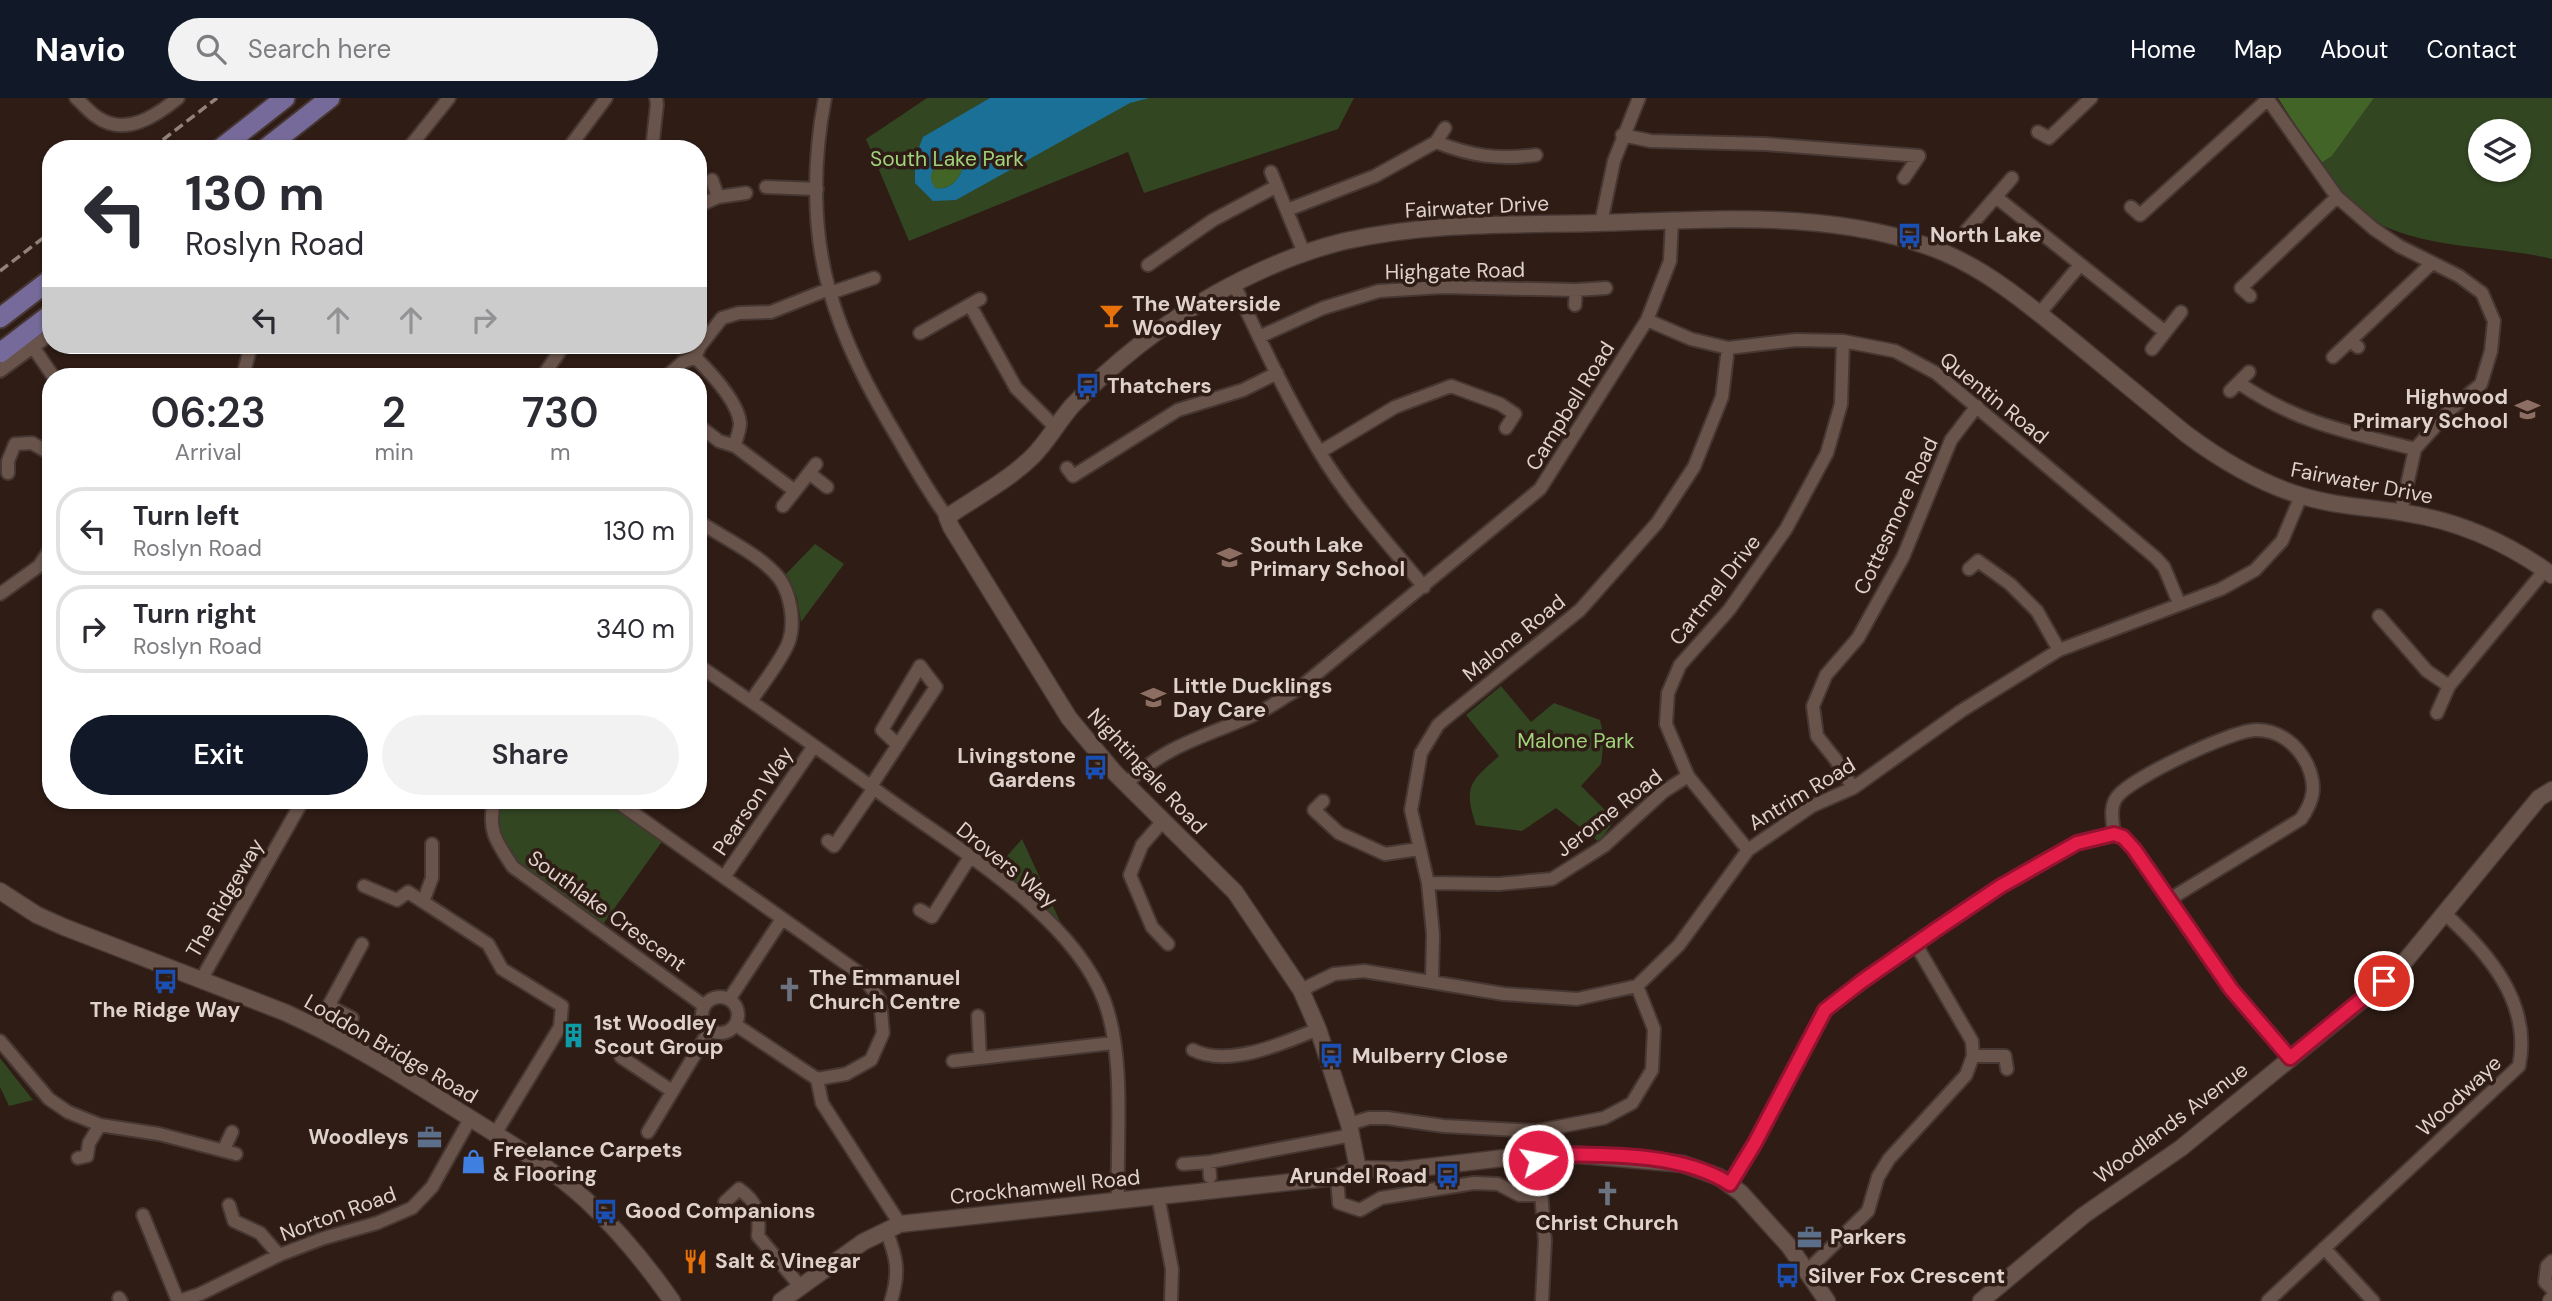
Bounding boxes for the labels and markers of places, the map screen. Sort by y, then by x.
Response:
bus stop icon: North Lake [1896,221,1924,249]
place label: North Lake [1930,221,2042,249]
place label: The Waterside Woodley [1132,290,1281,342]
bar icon: The Waterside Woodley [1098,302,1126,330]
bus stop icon: Thatchers [1073,372,1101,400]
place label: Thatchers [1107,372,1212,400]
place label: Highwood Primary School [2353,383,2508,435]
school or university icon: Highwood Primary School [2514,395,2542,423]
place label: South Lake Primary School [1250,531,1405,583]
school or university icon: South Lake Primary School [1216,543,1244,571]
place label: Little Ducklings Day Care [1173,672,1333,724]
school or university icon: Little Ducklings Day Care [1139,684,1167,712]
place label: Livingstone Gardens [957,742,1076,794]
bus stop icon: Livingstone Gardens [1082,754,1110,782]
pin [2354,951,2414,1011]
place label: The Emmanuel Church Centre [809,964,961,1016]
bus stop icon: The Ridge Way [151,967,179,995]
church icon: The Emmanuel Church Centre [775,976,803,1004]
place label: The Ridge Way [90,996,240,1024]
place label: 1st Woodley Scout Group [594,1009,723,1061]
building icon: 1st Woodley Scout Group [560,1021,588,1049]
bus stop icon: Mulberry Close [1318,1042,1346,1070]
place label: Mulberry Close [1352,1042,1508,1070]
place label: Woodleys [308,1123,409,1151]
office icon: Woodleys [415,1123,443,1151]
place label: Freelance Carpets & Flooring [493,1136,683,1188]
shop icon: Freelance Carpets & Flooring [459,1148,487,1176]
place label: Arundel Road [1289,1162,1427,1190]
bus stop icon: Arundel Road [1433,1162,1461,1190]
church icon: Christ Church [1593,1180,1621,1208]
bus stop icon: Good Companions [591,1197,619,1225]
place label: Good Companions [625,1197,815,1225]
place label: Christ Church [1535,1209,1679,1237]
office icon: Parkers [1796,1223,1824,1251]
place label: Parkers [1830,1223,1907,1251]
restaurant icon: Salt & Vinegar [681,1247,709,1275]
place label: Salt & Vinegar [715,1247,861,1275]
bus stop icon: Silver Fox Crescent [1774,1262,1802,1290]
place label: Silver Fox Crescent [1808,1262,2005,1290]

